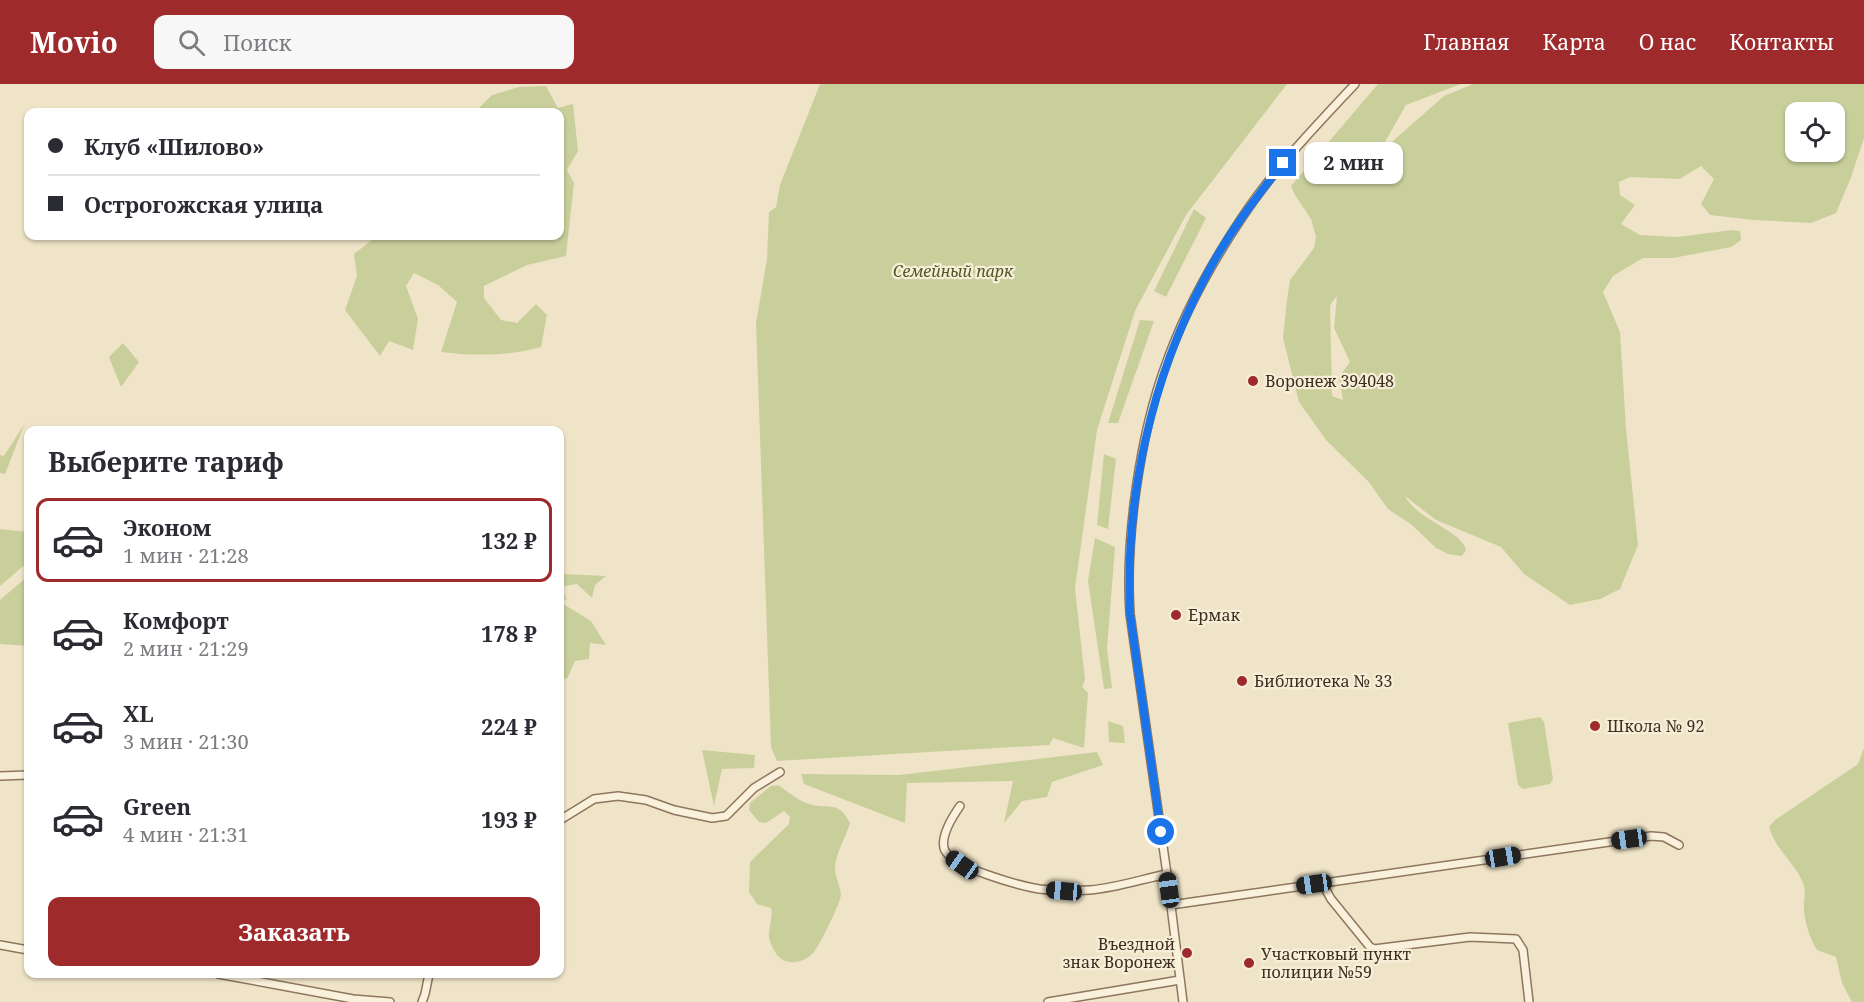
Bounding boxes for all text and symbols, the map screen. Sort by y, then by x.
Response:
search box [154,15,574,69]
text: Movio [30,23,118,61]
icon: search [175,26,208,59]
text: Поиск [223,27,292,57]
text: Главная [1423,28,1510,56]
text: Карта [1543,28,1606,56]
text: О нас [1639,28,1696,56]
text: Контакты [1729,28,1834,56]
map controls [1785,102,1845,162]
button: locate [1785,102,1845,162]
text: Клуб «Шилово» [84,131,264,161]
callout: 2 мин [1304,142,1403,184]
route end [1269,149,1296,176]
text: 2 мин [1323,149,1384,176]
text: Острогожская улица [84,189,323,219]
park label: Семейный парк [893,260,1014,282]
place label: Воронеж 394048 [1265,370,1394,392]
marker: Воронеж 394048 [1246,374,1260,388]
text: Выберите тариф [48,443,284,480]
text: Эконом [123,512,211,542]
icon: car [51,513,105,567]
text: 132 ₽ [481,525,537,555]
text: 1 мин · 21:28 [123,542,249,569]
place label: Ермак [1188,604,1241,626]
text: Комфорт [123,605,229,635]
icon: car [51,606,105,660]
marker: Ермак [1169,608,1183,622]
text: 178 ₽ [481,618,537,648]
text: 2 мин · 21:29 [123,635,249,662]
place label: Библиотека № 33 [1254,670,1392,692]
marker: Библиотека № 33 [1235,674,1249,688]
text: XL [123,698,154,728]
icon: car [51,699,105,753]
text: 224 ₽ [481,711,537,741]
place label: Школа № 92 [1607,715,1704,737]
marker: Школа № 92 [1588,719,1602,733]
text: 3 мин · 21:30 [123,728,249,755]
text: Green [123,791,191,821]
icon: car [51,792,105,846]
text: 193 ₽ [481,804,537,834]
route start [1147,818,1174,845]
text: 4 мин · 21:31 [123,821,249,848]
car [1610,828,1648,850]
car [1484,845,1522,869]
car [942,847,982,883]
car [1158,871,1180,909]
car [1295,873,1333,895]
car [1045,880,1083,902]
button: Заказать [48,897,540,966]
place label: Въездной знак Воронеж [1063,933,1175,973]
place label: Участковый пункт полиции №59 [1261,943,1412,983]
marker: Въездной знак Воронеж [1180,946,1194,960]
marker: Участковый пункт полиции №59 [1242,956,1256,970]

